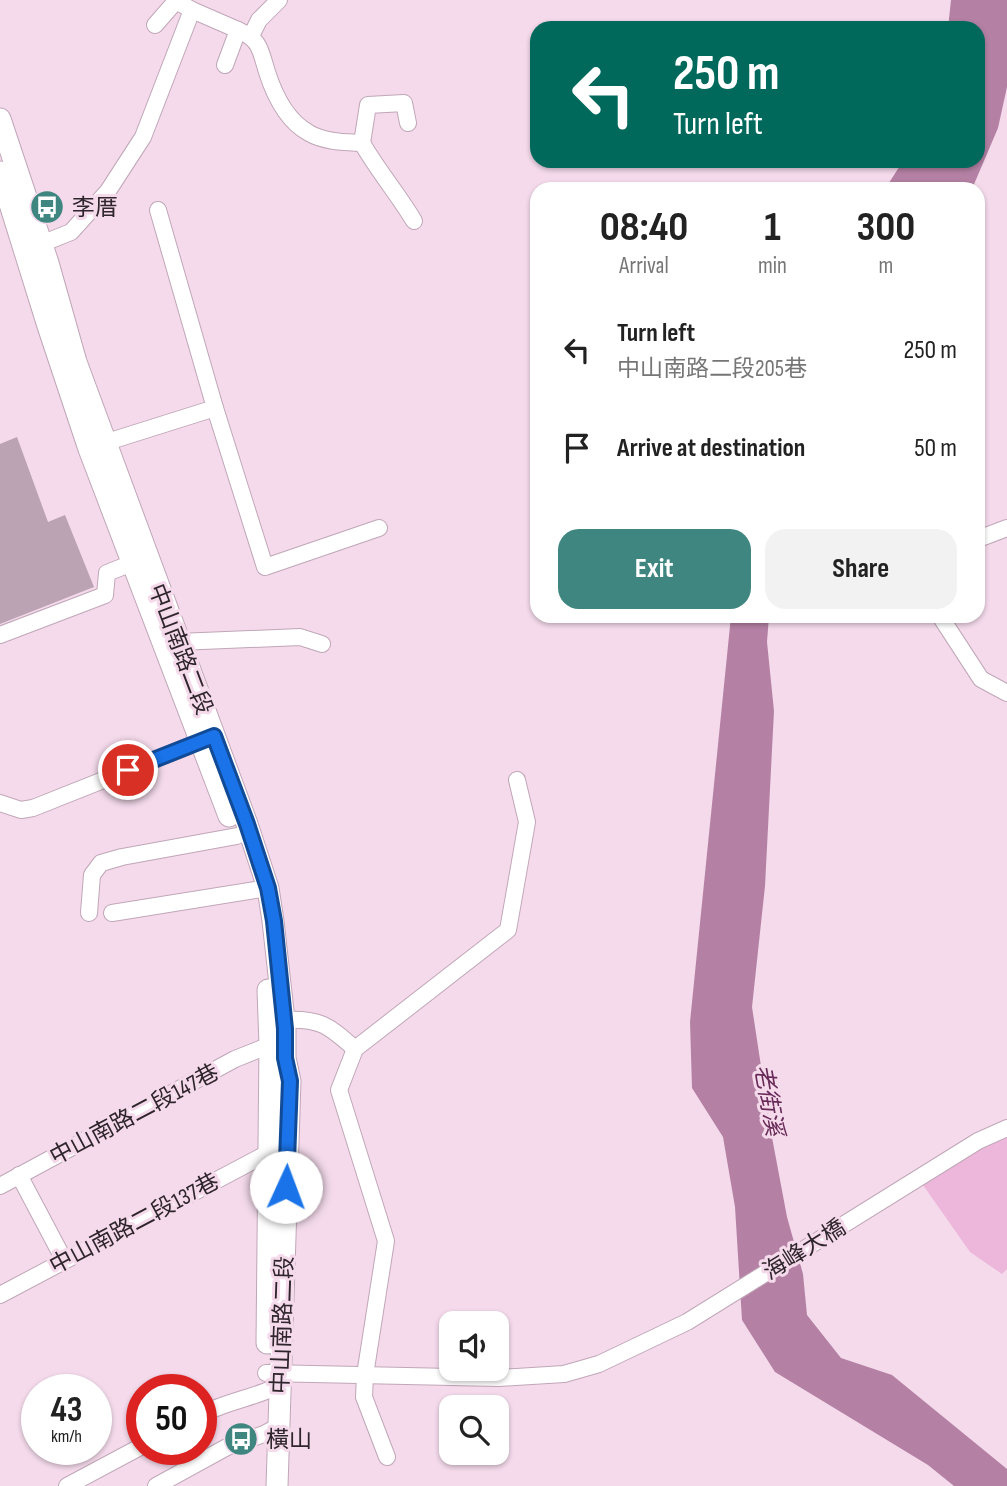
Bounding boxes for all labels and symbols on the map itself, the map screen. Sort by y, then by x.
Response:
bus stop icon: 李厝 [28,188,66,226]
place label: 李厝 [72,194,118,222]
street label: 中山南路二段 [142,580,218,719]
pin [98,740,158,800]
street label: 中山南路二段147巷 [45,1058,224,1171]
water label: 老街溪 [748,1062,790,1141]
position arrow [249,1150,323,1224]
street label: 中山南路二段137巷 [45,1167,224,1280]
street label: 海峰大橋 [758,1214,851,1286]
street label: 中山南路二段 [267,1256,299,1394]
speed limit sign: 50 [126,1374,217,1465]
bus stop icon: 橫山 [222,1420,260,1458]
place label: 橫山 [266,1426,312,1454]

